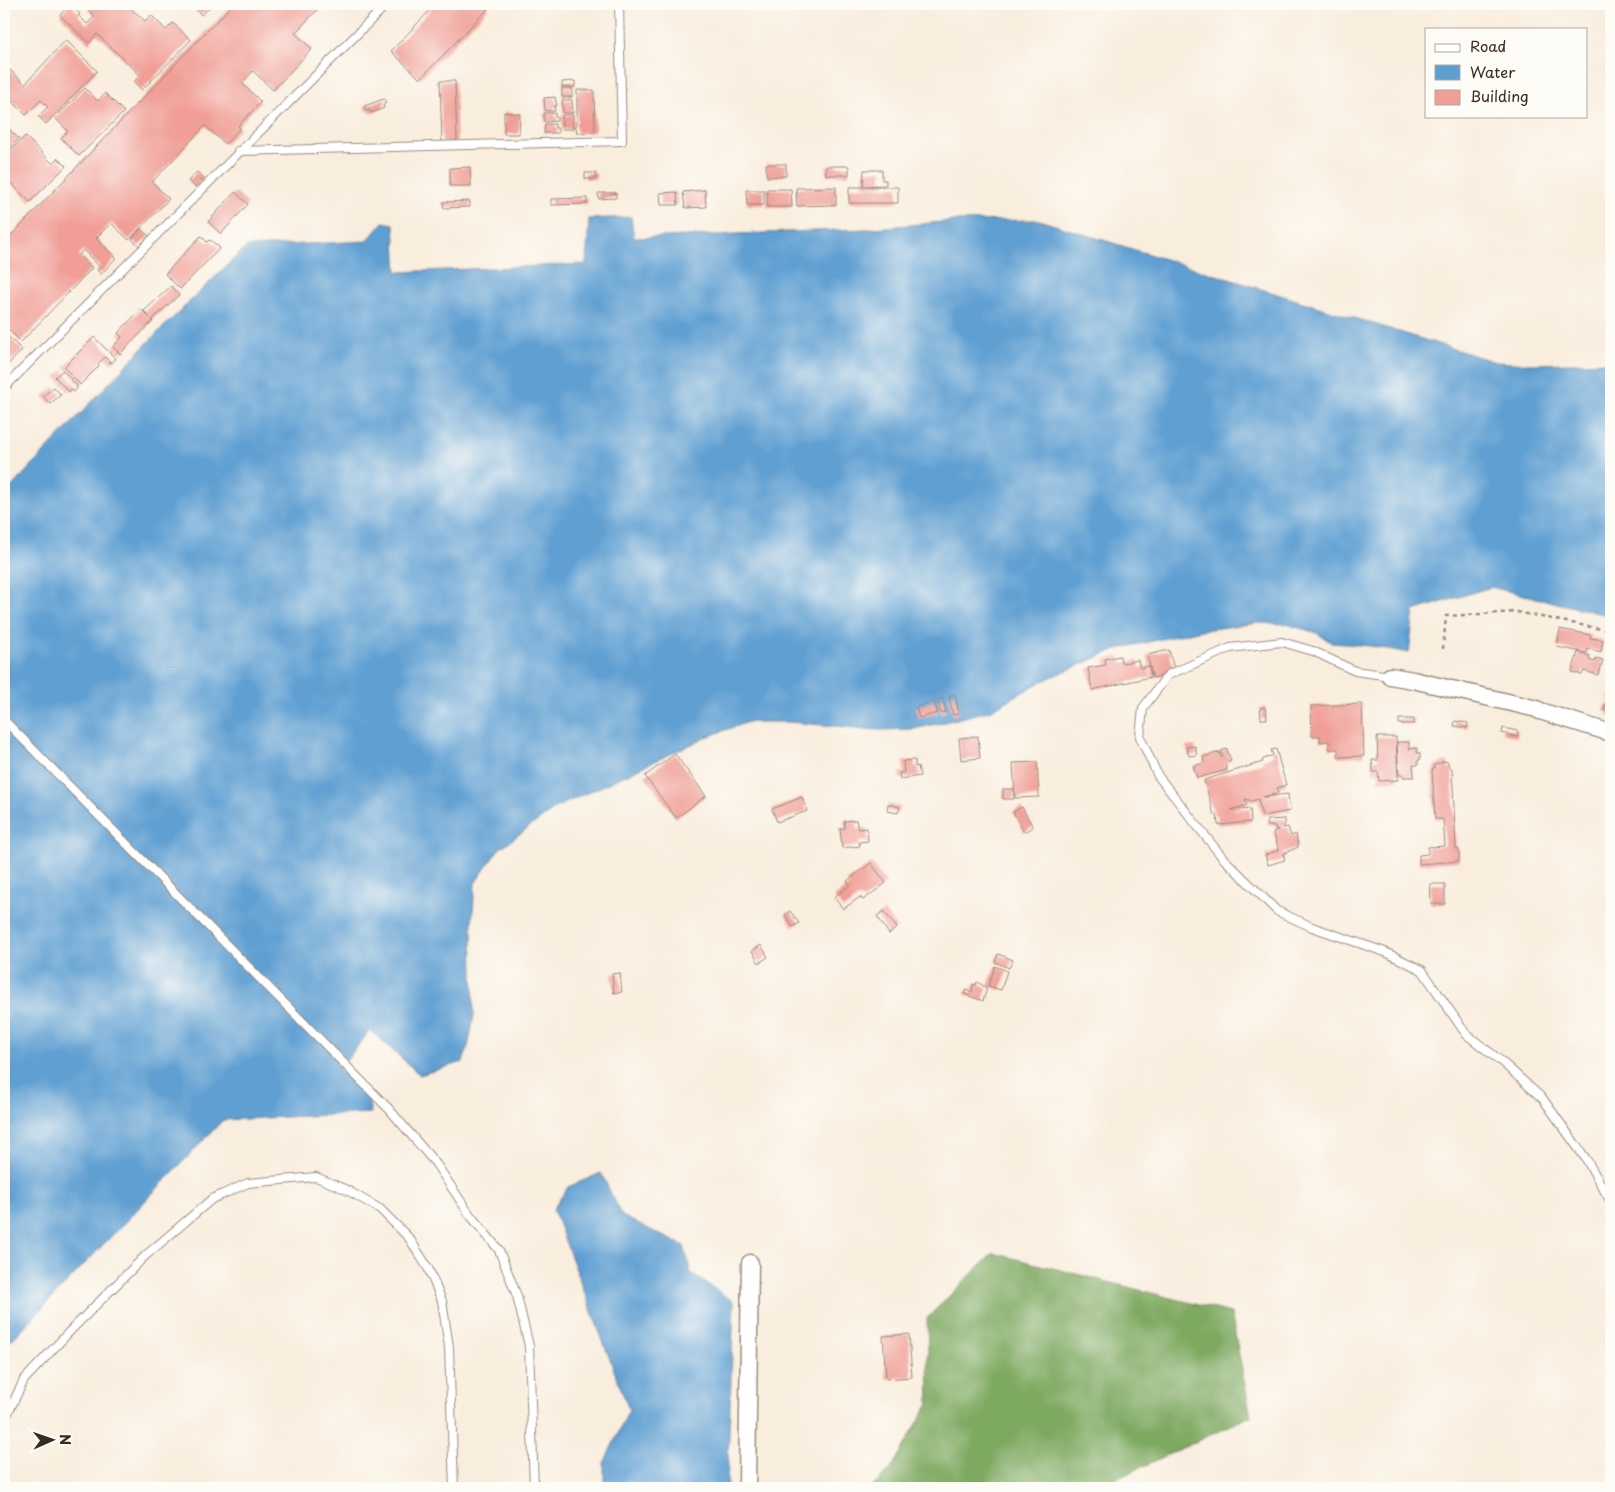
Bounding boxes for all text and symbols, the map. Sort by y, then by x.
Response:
legend [1425,28,1588,118]
text: Road [1470,34,1506,57]
text: Water [1470,60,1515,83]
text: Building [1470,84,1529,107]
north arrow [28,1414,78,1464]
text: N [55,1434,76,1445]

